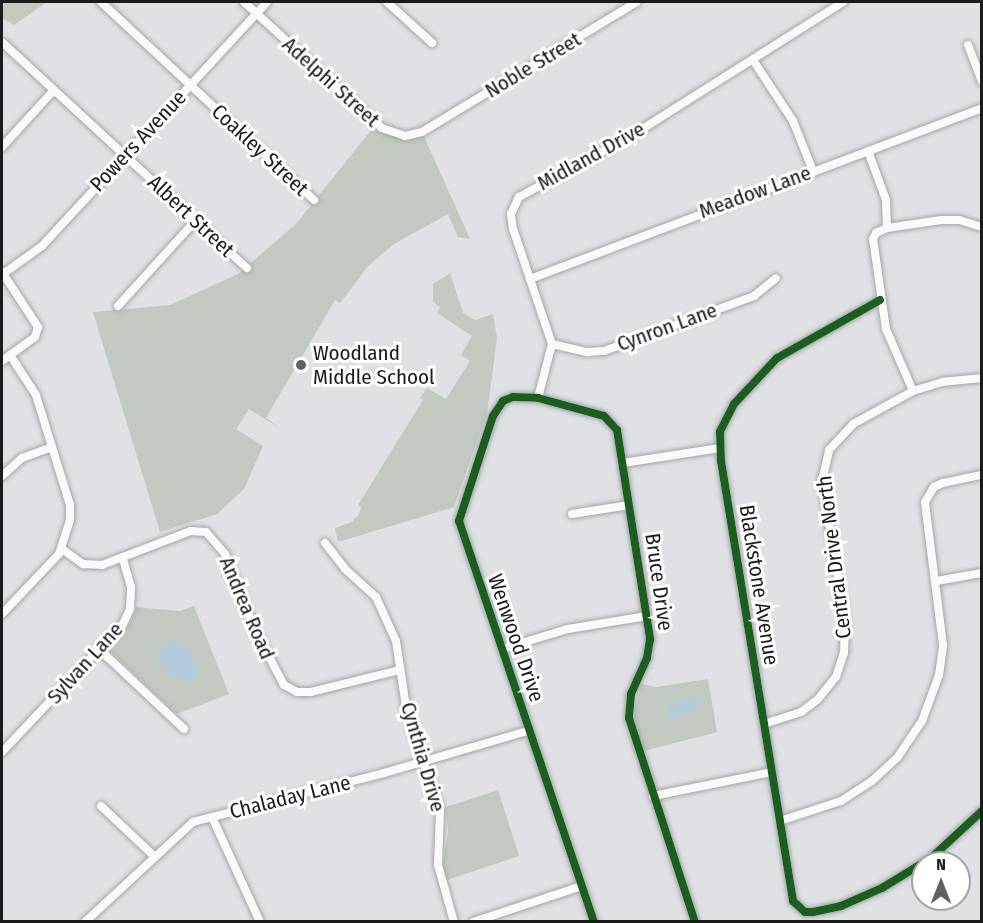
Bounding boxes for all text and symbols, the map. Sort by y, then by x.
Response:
street label: Noble Street [481,27,585,103]
street label: Adelphi Street [277,32,385,132]
street label: Powers Avenue [85,85,191,197]
street label: Coakley Street [206,99,314,201]
street label: Midland Drive [533,116,649,196]
street label: Meadow Lane [696,160,814,224]
street label: Albert Street [143,170,239,262]
street label: Cynron Lane [613,297,721,357]
place label: Woodland Middle School [313,340,435,390]
marker: Woodland Middle School [294,358,308,372]
street label: Central Drive North [811,474,857,640]
street label: Blackstone Avenue [734,503,784,667]
street label: Bruce Drive [640,532,678,632]
street label: Andrea Road [214,553,280,663]
street label: Wenwood Drive [482,571,550,705]
street label: Sylvan Lane [42,617,128,709]
street label: Cynthia Drive [395,699,451,815]
street label: Chaladay Lane [227,770,353,824]
north arrow [911,851,971,911]
text: N [936,855,946,874]

